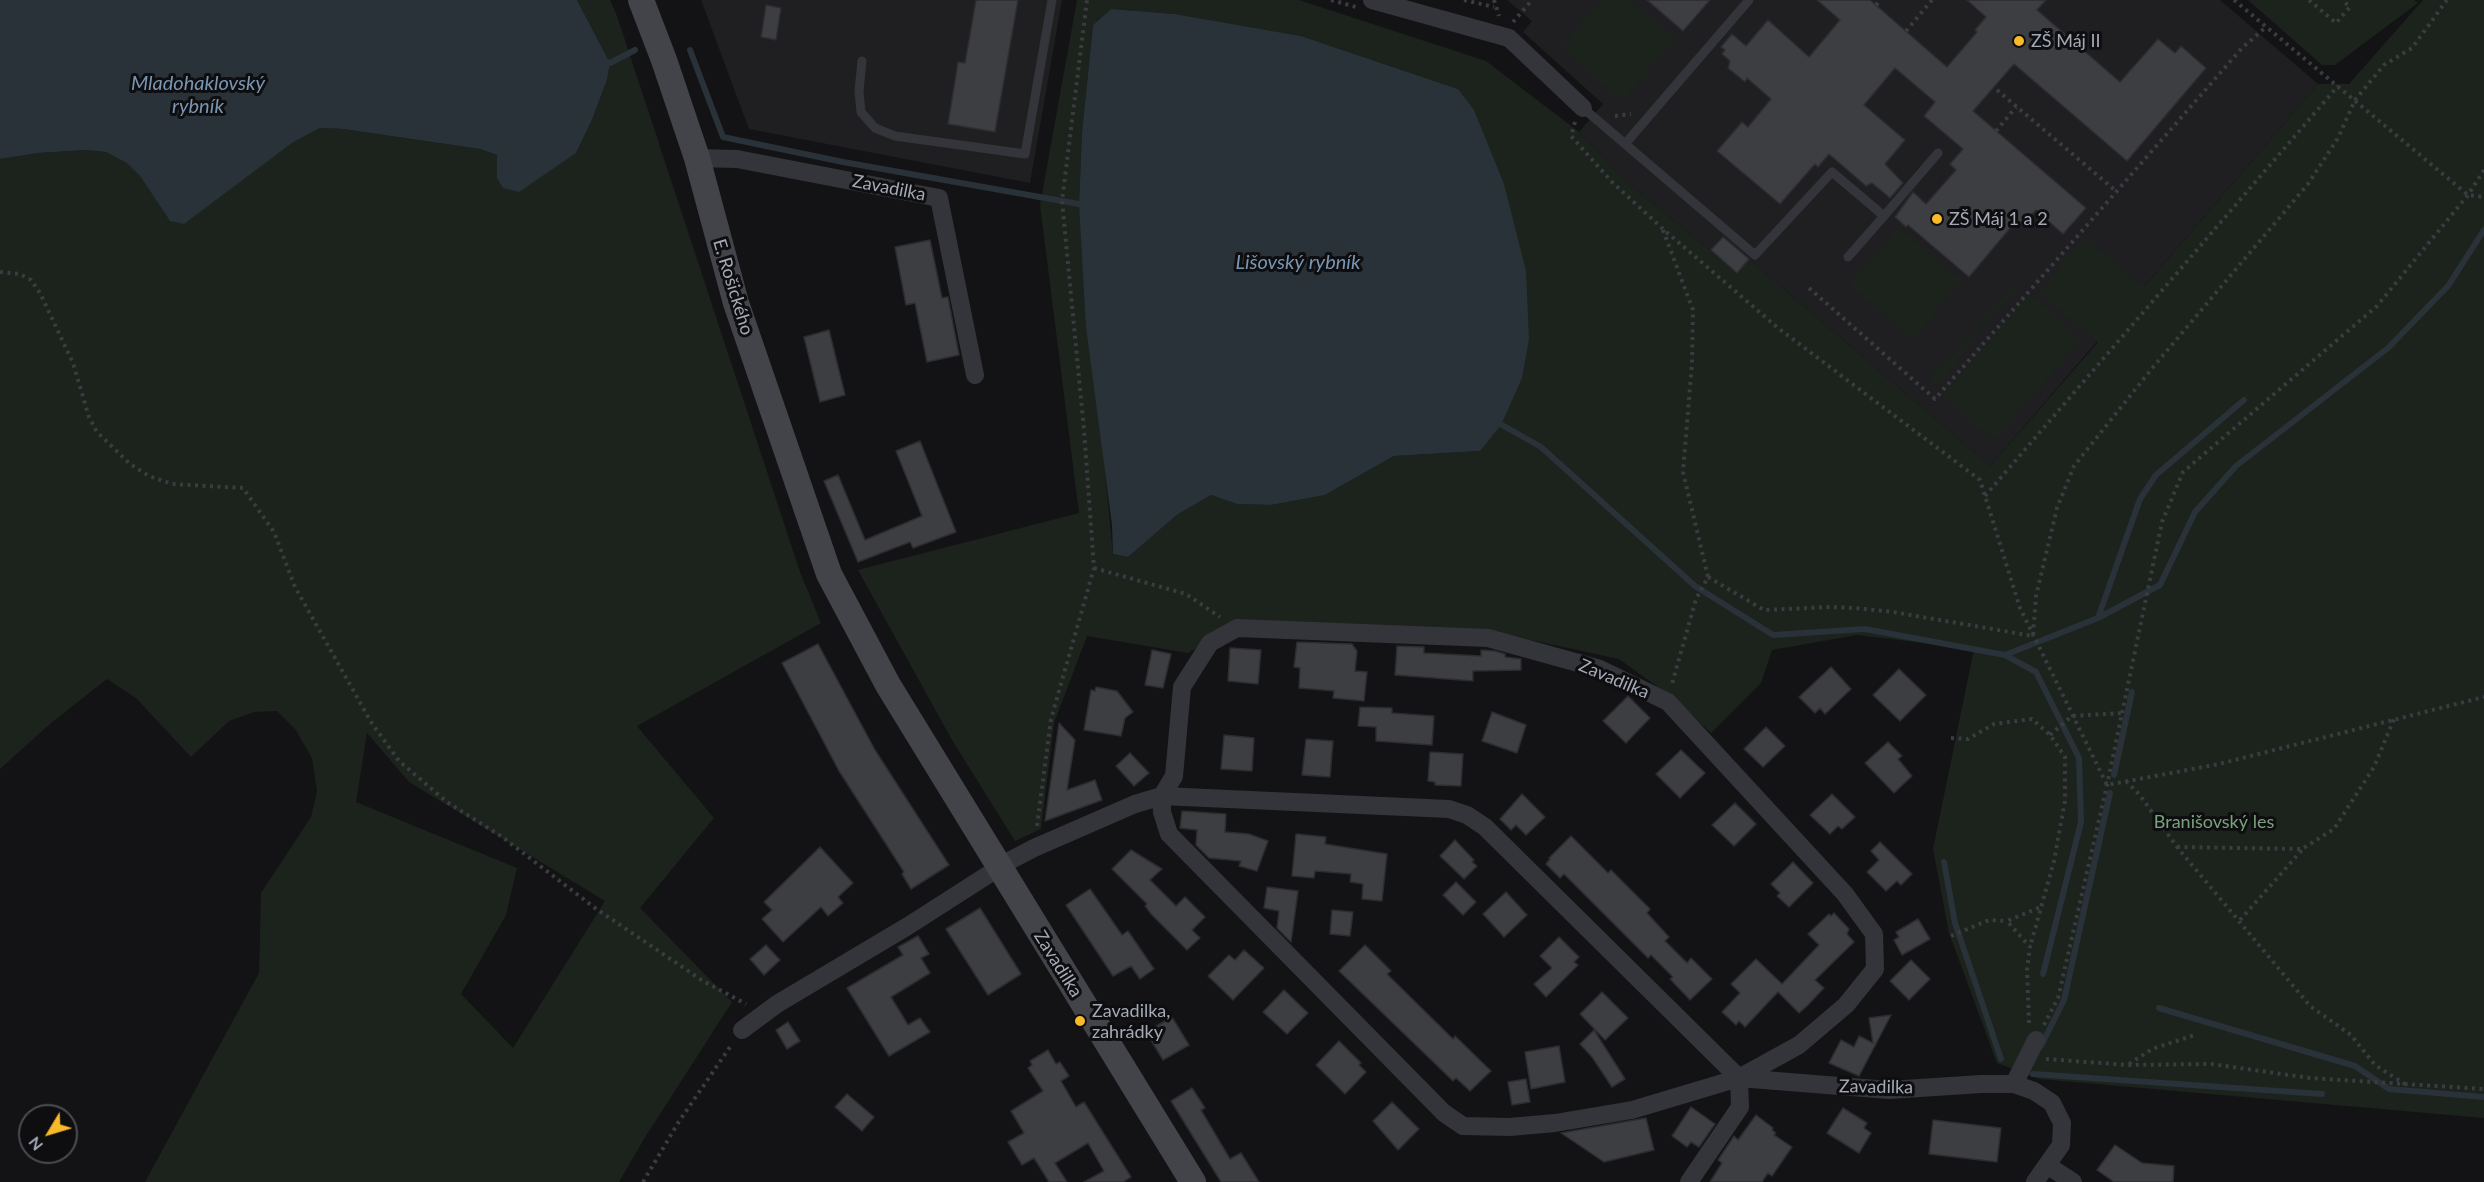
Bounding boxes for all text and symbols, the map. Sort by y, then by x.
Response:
place label: ZŠ Máj II [2031,30,2101,52]
marker: ZŠ Máj II [2012,34,2026,48]
water label: Mladohaklovský rybník [131,72,265,119]
street label: Zavadilka [850,170,928,206]
place label: ZŠ Máj 1 a 2 [1949,208,2048,230]
marker: ZŠ Máj 1 a 2 [1930,212,1944,226]
street label: E. Rošického [708,236,758,338]
water label: Lišovský rybník [1235,251,1361,275]
street label: Zavadilka [1576,655,1652,703]
park label: Branišovský les [2154,811,2274,833]
street label: Zavadilka [1029,927,1087,1001]
place label: Zavadilka, zahrádky [1092,1000,1170,1042]
marker: Zavadilka, zahrádky [1073,1014,1087,1028]
street label: Zavadilka [1839,1076,1913,1098]
north arrow [18,1104,78,1164]
text: N [24,1133,46,1155]

